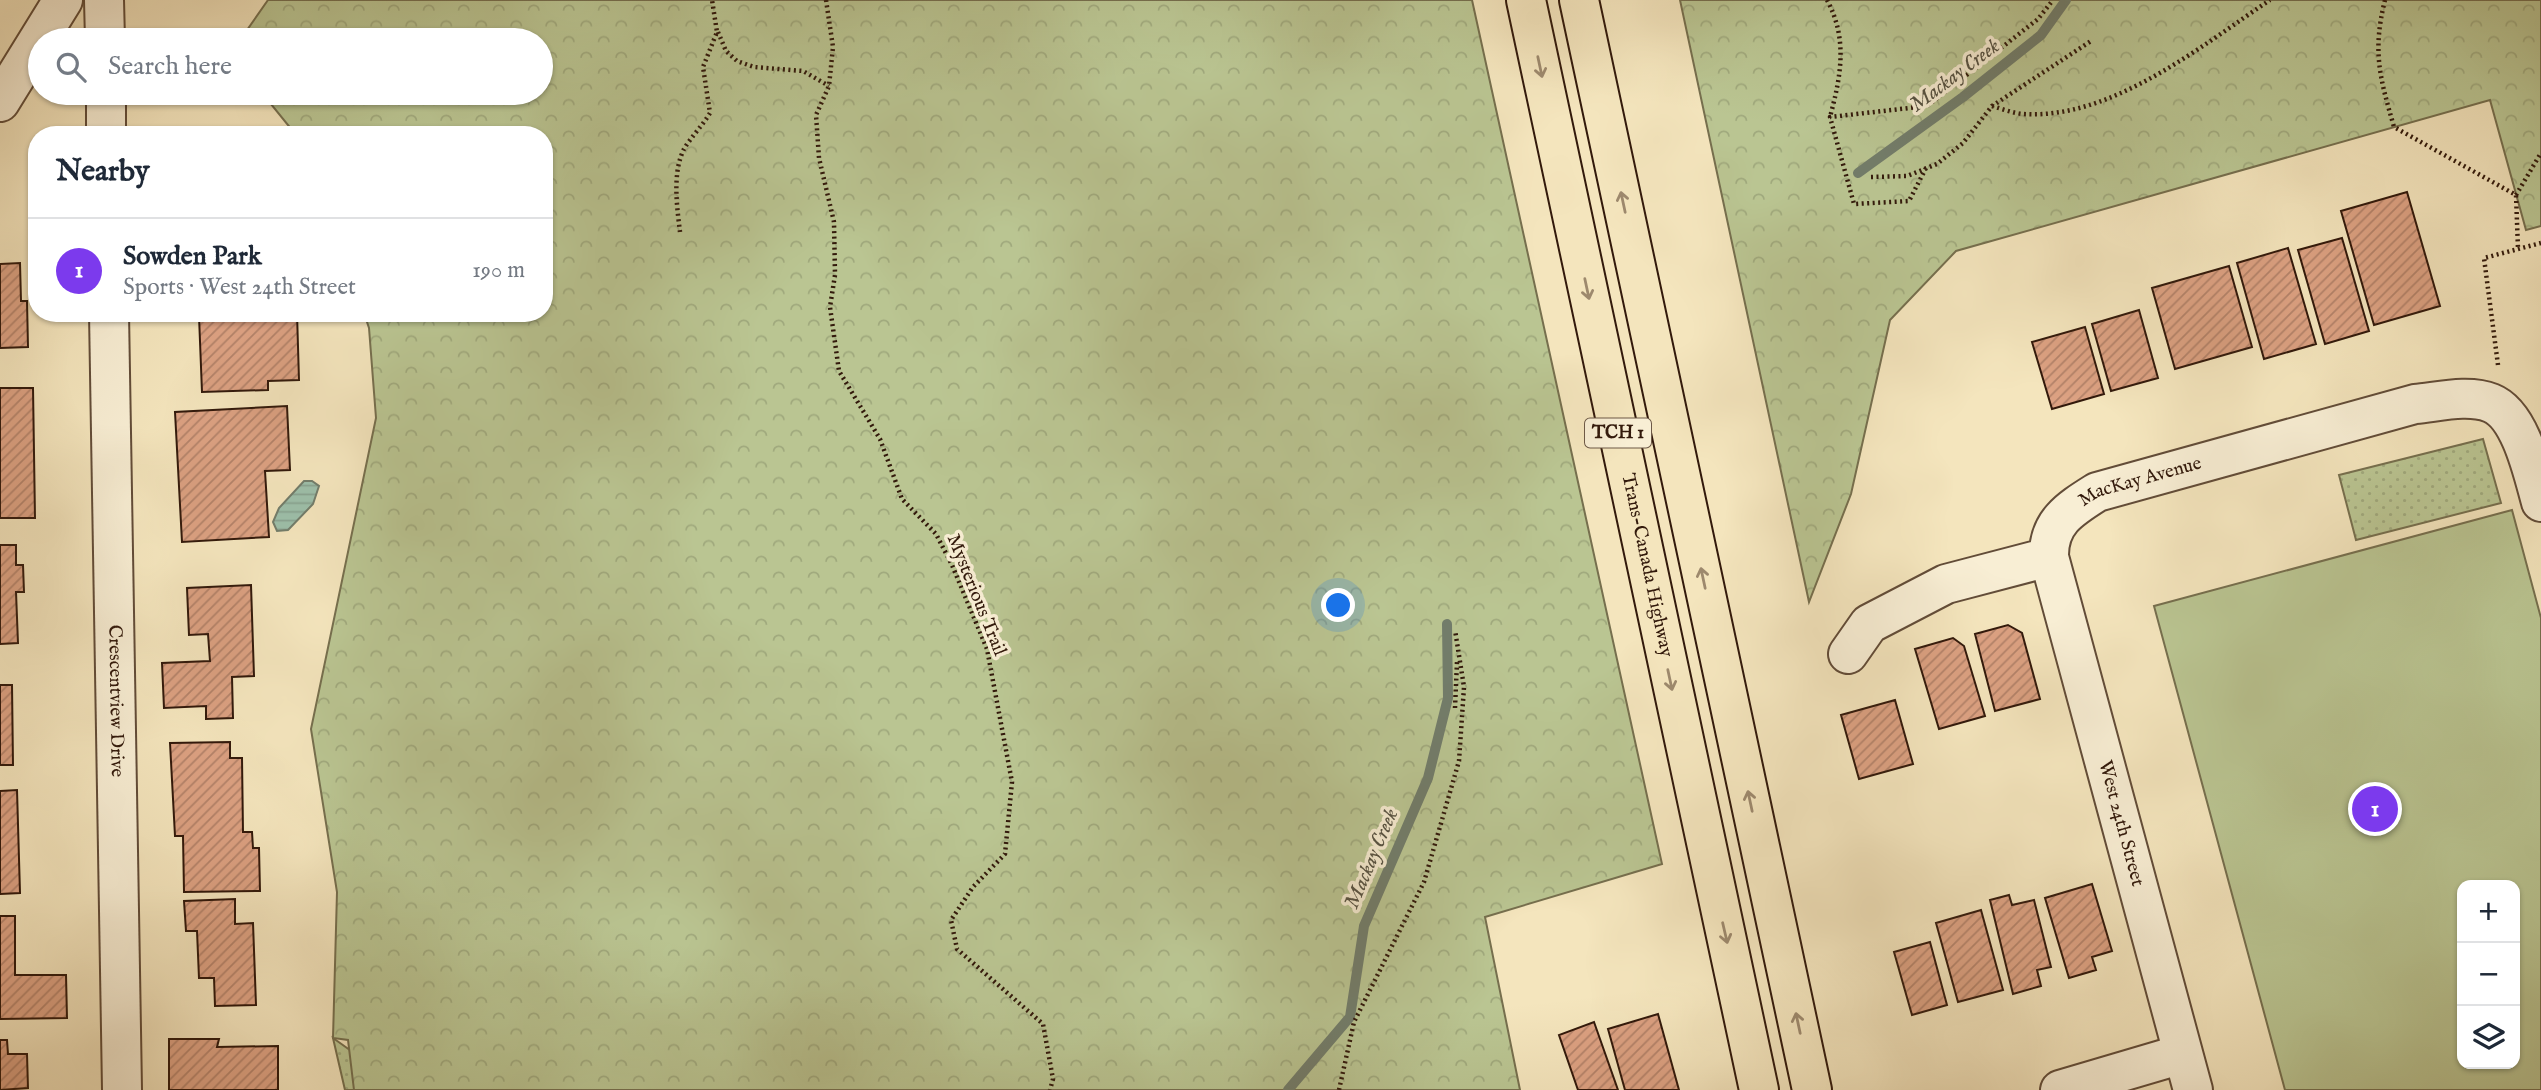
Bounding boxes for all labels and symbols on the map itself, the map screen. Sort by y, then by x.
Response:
water label: Mackay Creek [1904,33,2006,119]
one-way arrow [1534,55,1548,78]
one-way arrow [1615,191,1629,214]
one-way arrow [1581,277,1595,300]
road number: TCH 1 [1585,418,1651,447]
street label: MacKay Avenue [2074,452,2205,513]
street label: Trans-Canada Highway [1616,471,1678,660]
street label: Mysterious Trail [941,531,1012,660]
one-way arrow [1696,567,1710,590]
your location [1321,588,1355,622]
street label: Crescentview Drive [102,624,129,778]
one-way arrow [1664,668,1678,691]
street label: West 24th Street [2092,758,2150,890]
pin: 1 [2352,783,2398,835]
one-way arrow [1743,790,1757,813]
water label: Mackay Creek [1339,804,1405,913]
one-way arrow [1719,921,1732,944]
one-way arrow [1790,1012,1804,1035]

